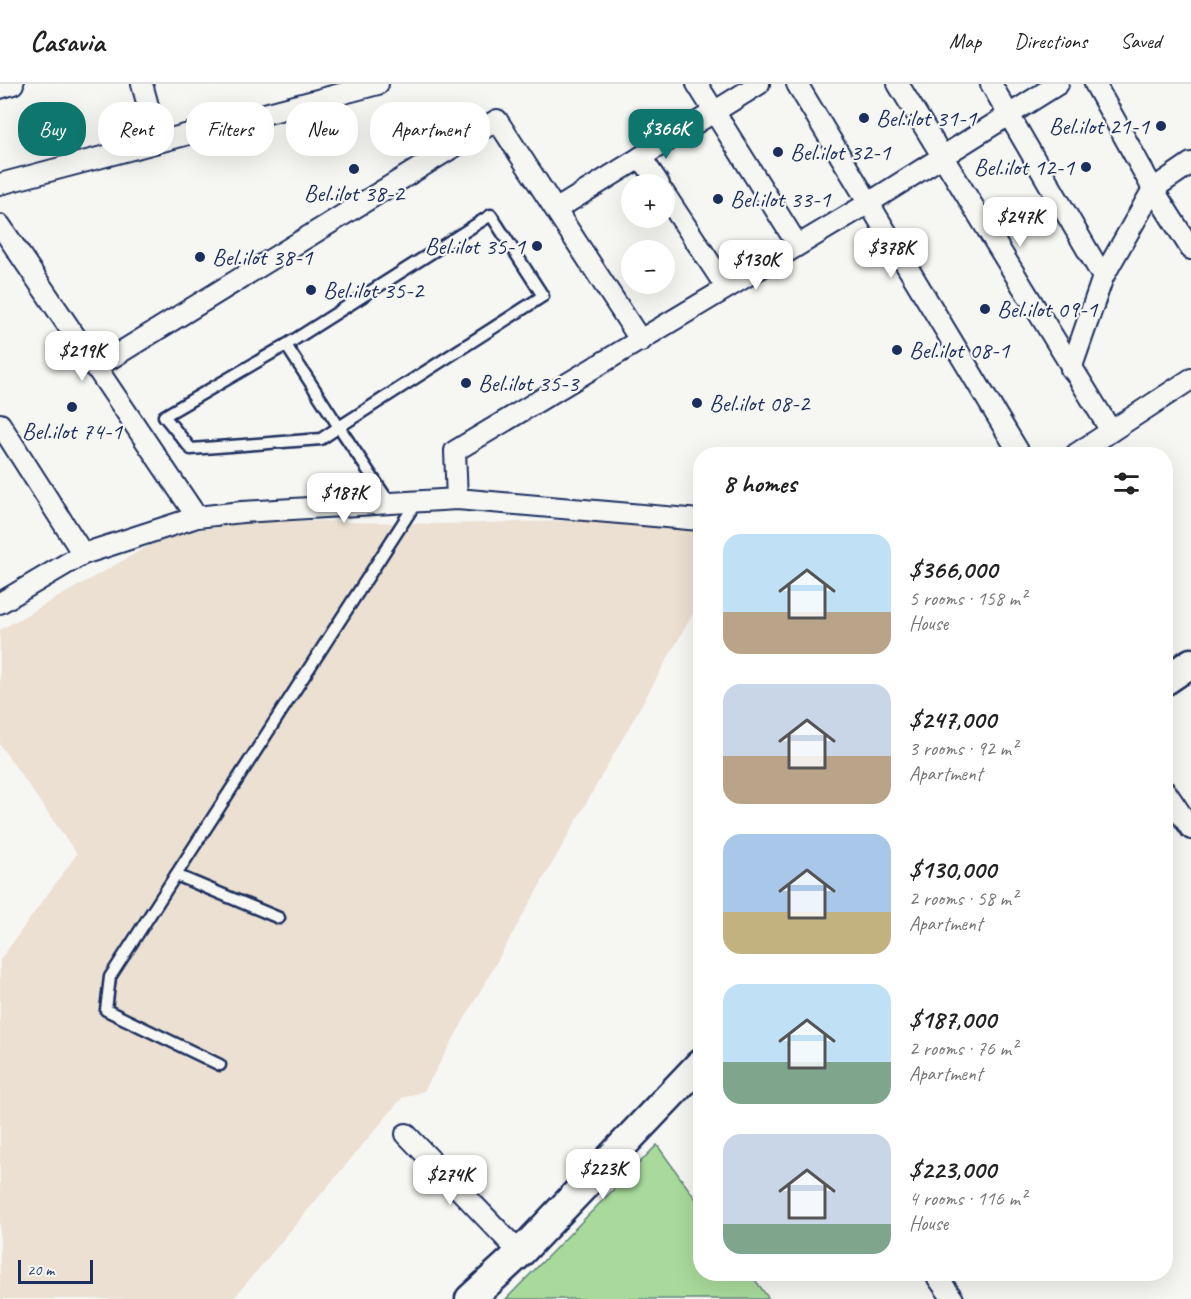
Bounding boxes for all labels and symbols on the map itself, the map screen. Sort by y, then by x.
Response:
place label: Bel.ilot 31-1 [876,103,978,133]
pin: $366K [624,109,708,160]
marker: Bel.ilot 31-1 [857,111,871,125]
place label: Bel.ilot 21-1 [1049,111,1150,141]
marker: Bel.ilot 21-1 [1154,119,1168,133]
place label: Bel.ilot 32-1 [790,137,892,167]
marker: Bel.ilot 32-1 [771,145,785,159]
place label: Bel.ilot 12-1 [974,152,1075,182]
marker: Bel.ilot 12-1 [1079,160,1093,174]
marker: Bel.ilot 38-2 [347,162,361,176]
place label: Bel.ilot 38-2 [304,178,406,208]
place label: Bel.ilot 33-1 [730,184,832,214]
marker: Bel.ilot 33-1 [711,192,725,206]
pin: $247K [978,197,1062,248]
pin: $378K [849,228,933,279]
place label: Bel.ilot 35-1 [425,231,526,261]
marker: Bel.ilot 35-1 [530,239,544,253]
pin: $130K [714,240,798,291]
place label: Bel.ilot 38-1 [212,242,314,272]
marker: Bel.ilot 38-1 [193,250,207,264]
place label: Bel.ilot 35-2 [323,275,426,305]
marker: Bel.ilot 35-2 [304,283,318,297]
place label: Bel.ilot 09-1 [997,294,1099,324]
marker: Bel.ilot 09-1 [978,302,992,316]
pin: $219K [40,331,124,382]
place label: Bel.ilot 08-1 [909,335,1011,365]
marker: Bel.ilot 08-1 [890,343,904,357]
place label: Bel.ilot 35-3 [478,368,581,398]
marker: Bel.ilot 35-3 [459,376,473,390]
place label: Bel.ilot 08-2 [709,388,812,418]
marker: Bel.ilot 08-2 [690,396,704,410]
marker: Bel.ilot 74-1 [65,400,79,414]
place label: Bel.ilot 74-1 [22,416,123,446]
pin: $187K [302,473,386,524]
pin: $223K [561,1149,645,1200]
pin: $274K [408,1155,492,1206]
scale bar [18,1257,93,1284]

